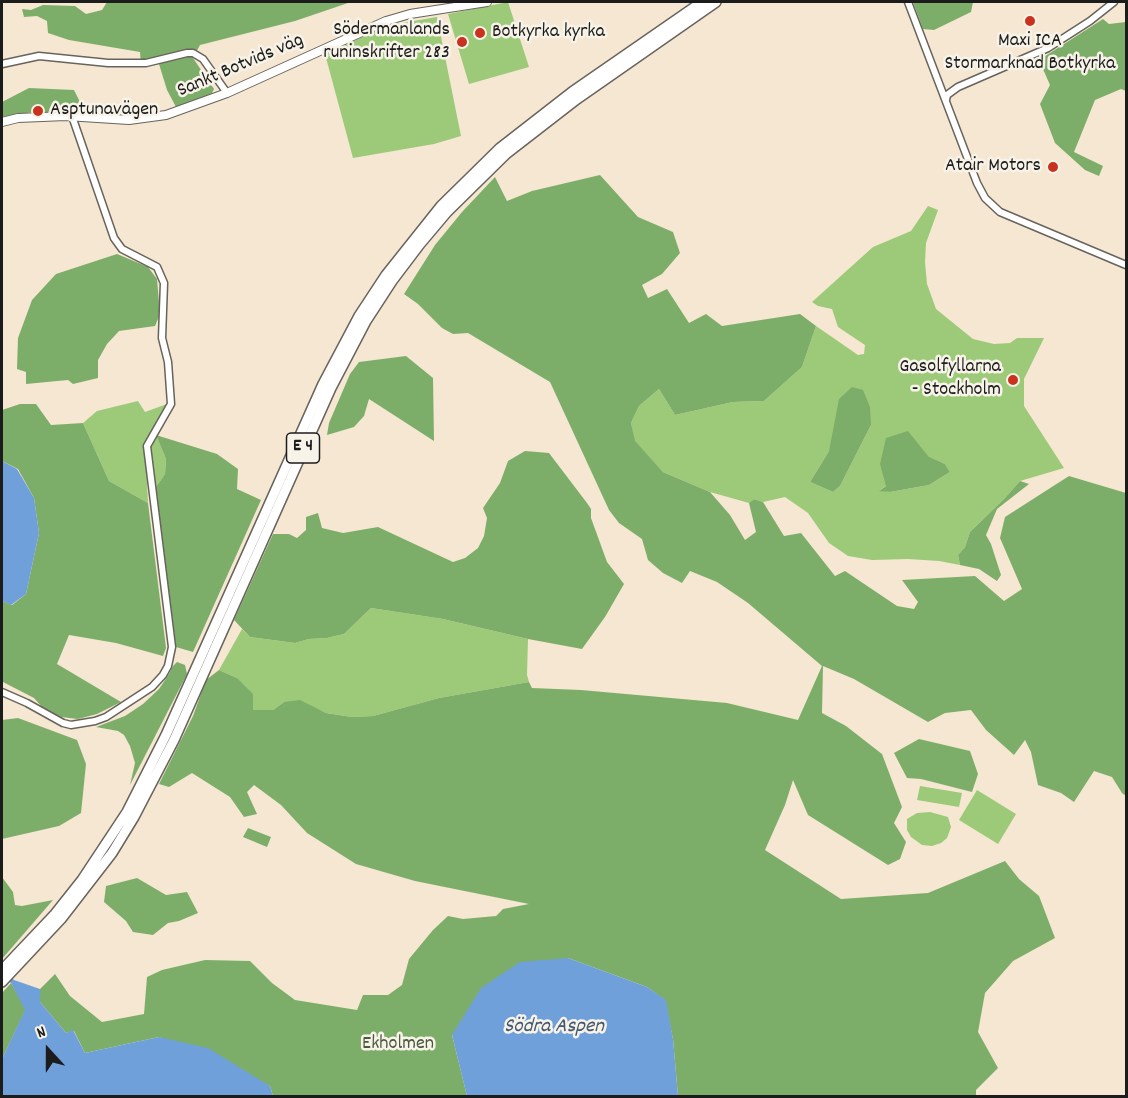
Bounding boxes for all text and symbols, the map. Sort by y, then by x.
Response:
marker: Maxi ICA Stormarknad Botkyrka [1023,14,1037,28]
place label: Södermanlands runinskrifter 283 [323,19,450,66]
place label: Botkyrka kyrka [492,21,605,45]
marker: Botkyrka kyrka [473,26,487,40]
street label: Sankt Botvids väg [174,30,308,104]
place label: Maxi ICA Stormarknad Botkyrka [945,30,1115,77]
marker: Södermanlands runinskrifter 283 [455,35,469,49]
place label: Asptunavägen [50,99,158,123]
marker: Asptunavägen [31,104,45,118]
place label: Atair Motors [945,155,1041,179]
marker: Atair Motors [1046,160,1060,174]
place label: Gasolfyllarna - Stockholm [899,356,1001,403]
marker: Gasolfyllarna - Stockholm [1006,373,1020,387]
road number: E 4 [286,433,320,463]
water label: Södra Aspen [504,1015,604,1041]
north arrow [18,1020,78,1080]
text: N [34,1021,49,1045]
park label: Ekholmen [362,1033,434,1057]

